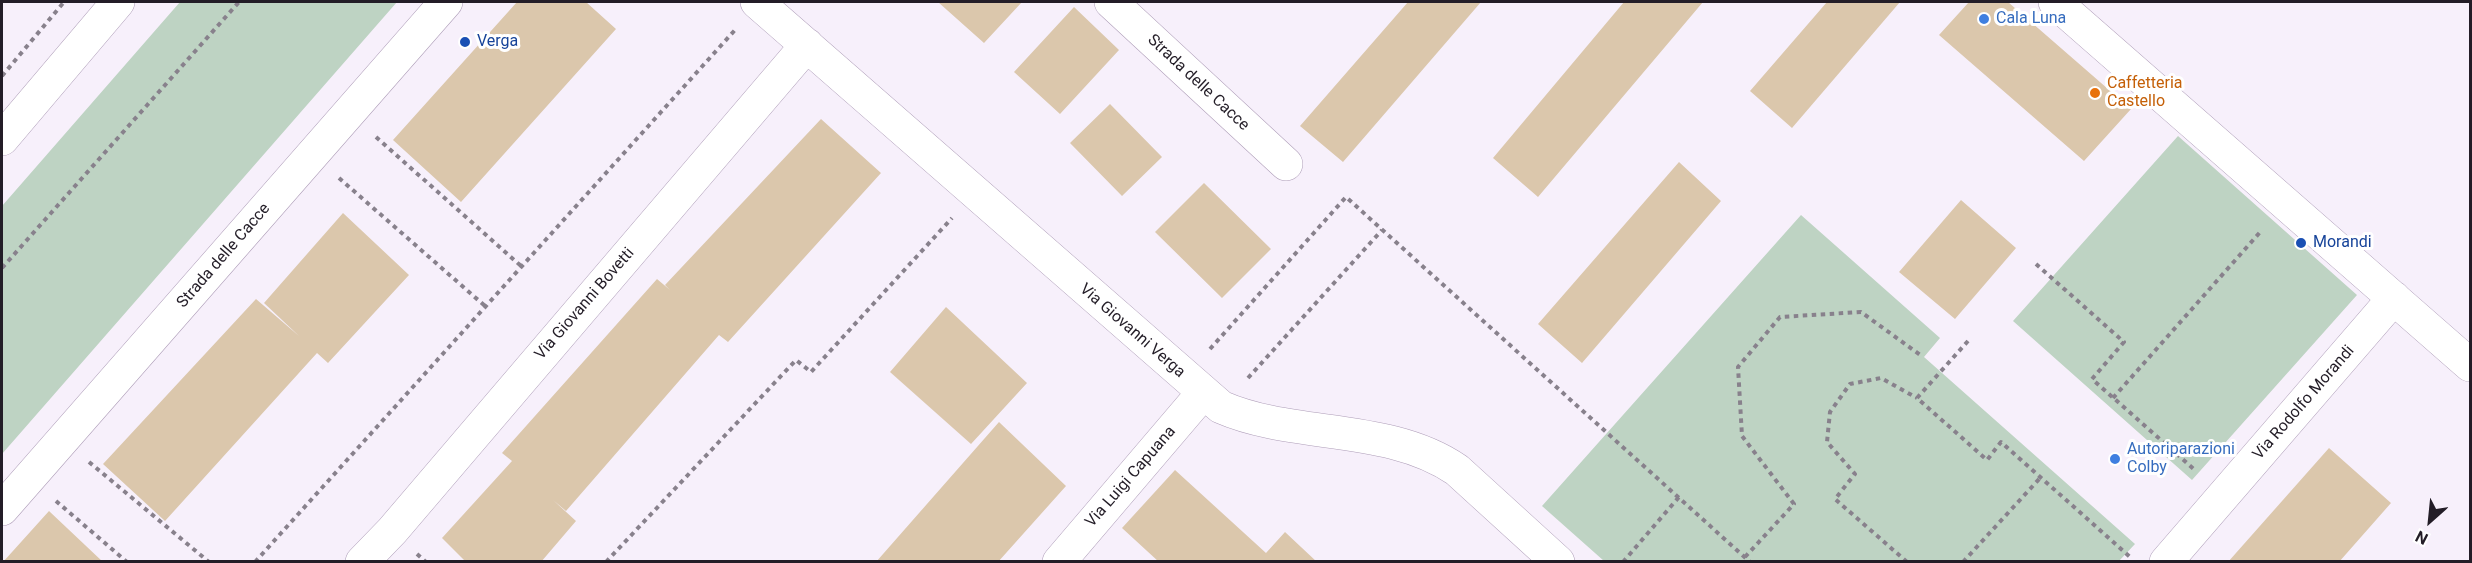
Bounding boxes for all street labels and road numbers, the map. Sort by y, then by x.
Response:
street label: Strada delle Cacce [1143,31,1253,135]
street label: Strada delle Cacce [173,200,275,312]
street label: Via Giovanni Bovetti [531,244,639,364]
street label: Via Giovanni Verga [1075,280,1189,382]
street label: Via Rodolfo Morandi [2249,342,2359,464]
street label: Via Luigi Capuana [1082,422,1180,532]

